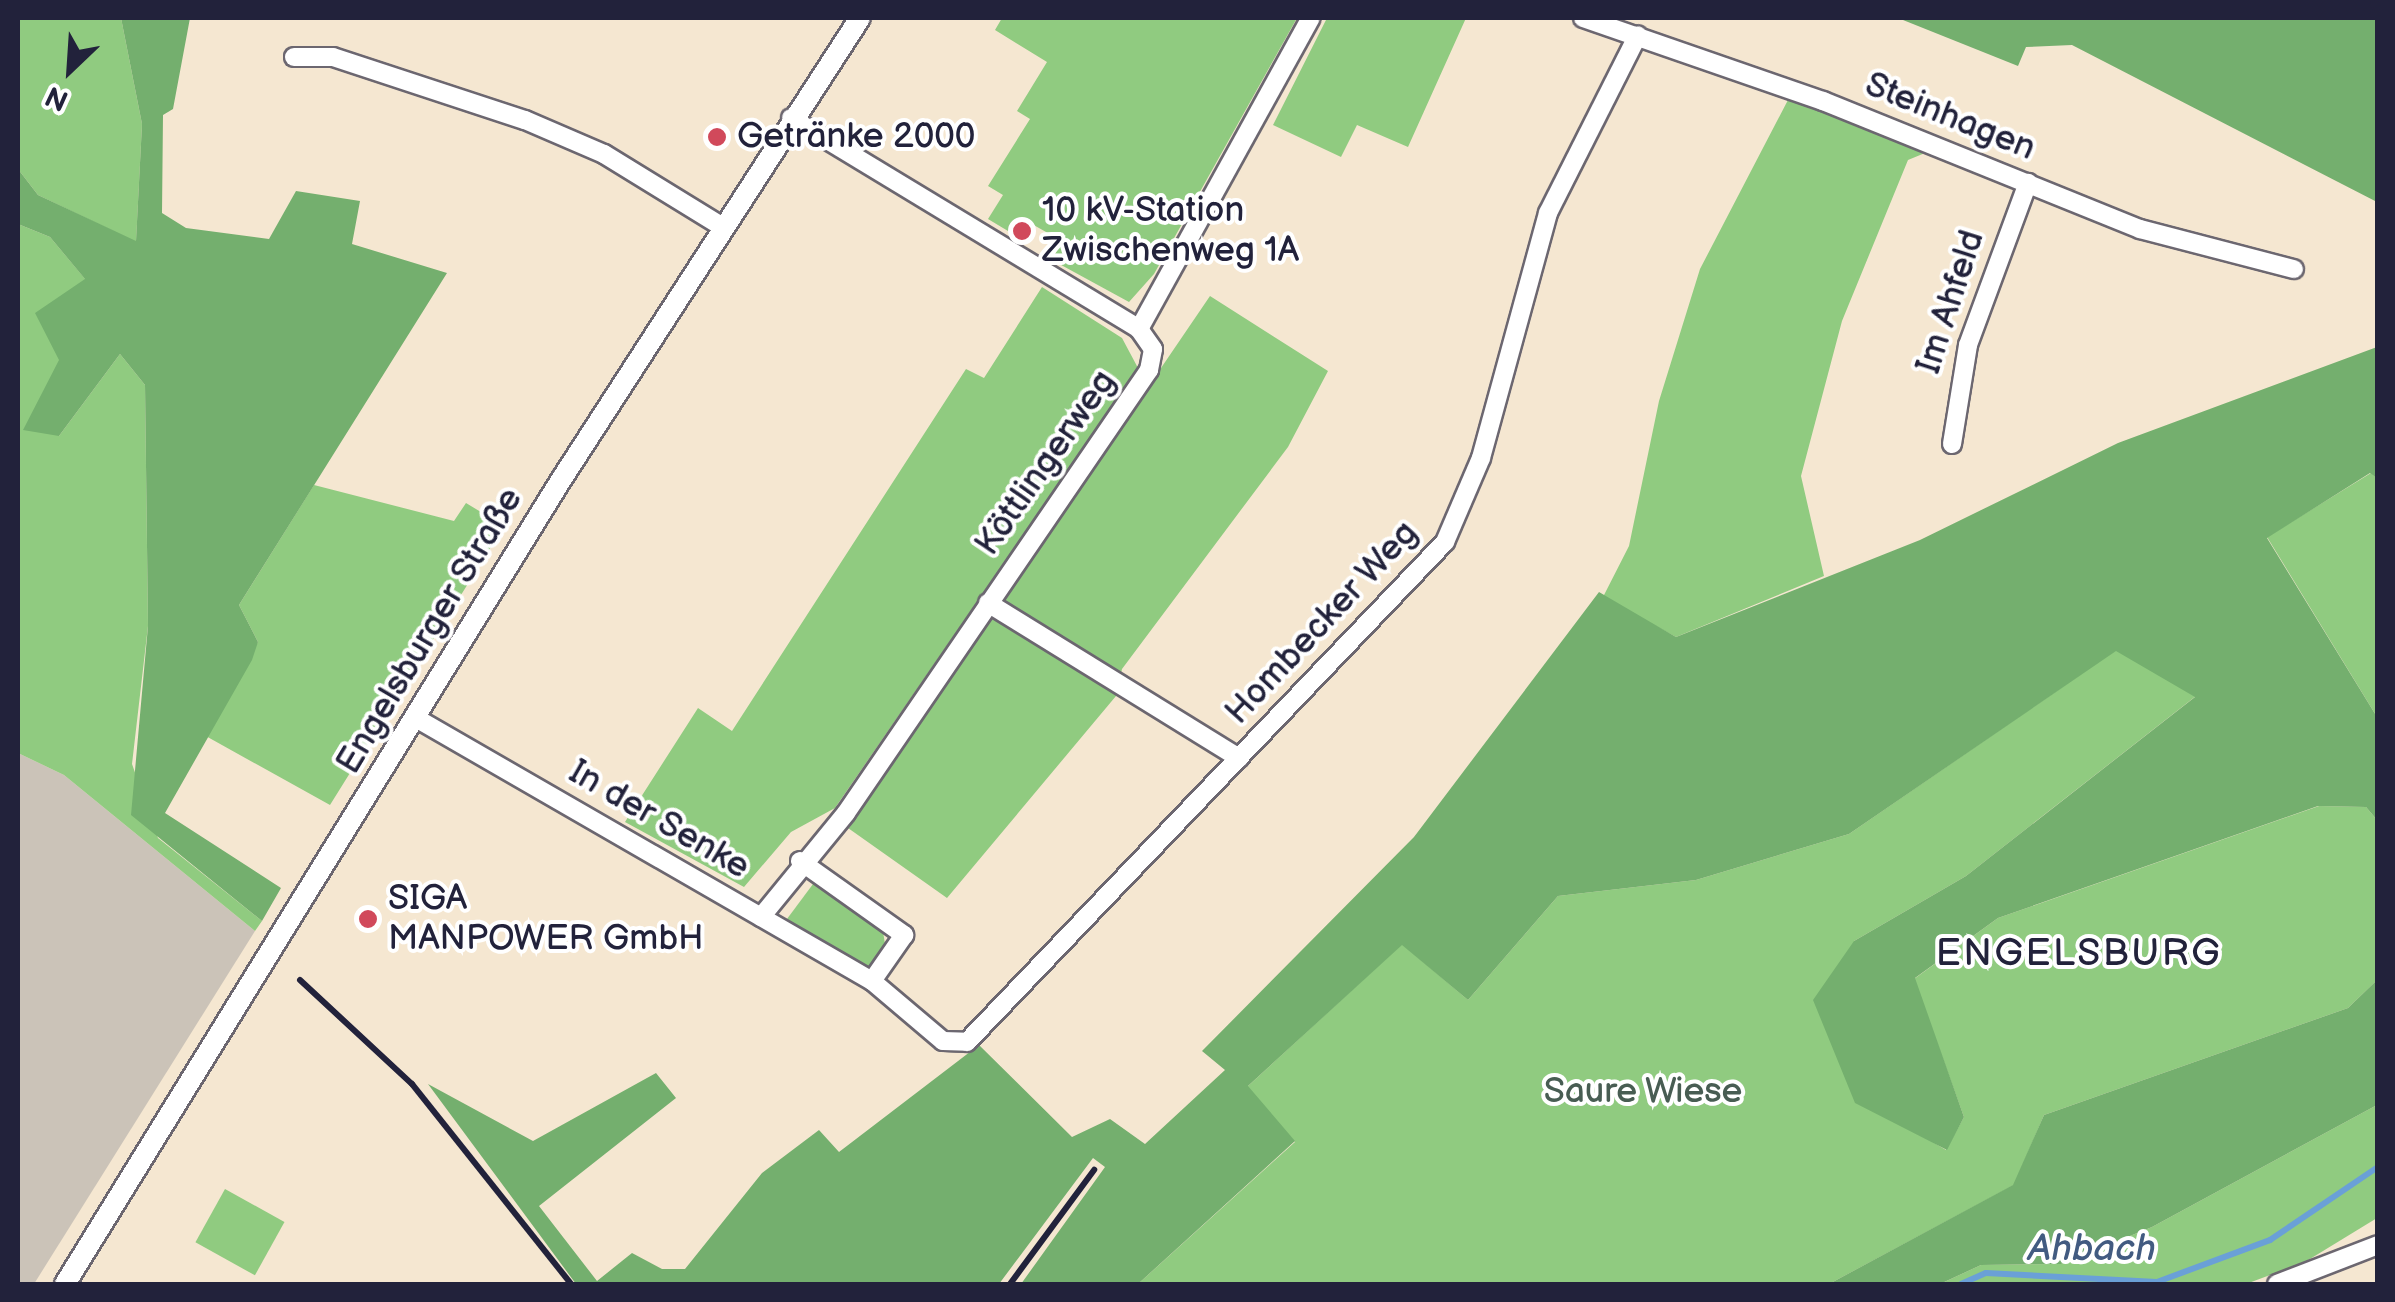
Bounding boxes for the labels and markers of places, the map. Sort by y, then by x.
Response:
place label: Getränke 2000 [737,116,975,158]
marker: Getränke 2000 [706,126,728,148]
place label: 10 kV-Station Zwischenweg 1A [1042,190,1299,272]
marker: 10 kV-Station Zwischenweg 1A [1011,220,1033,242]
place label: SIGA MANPOWER GmbH [388,878,704,960]
marker: SIGA MANPOWER GmbH [357,908,379,930]

